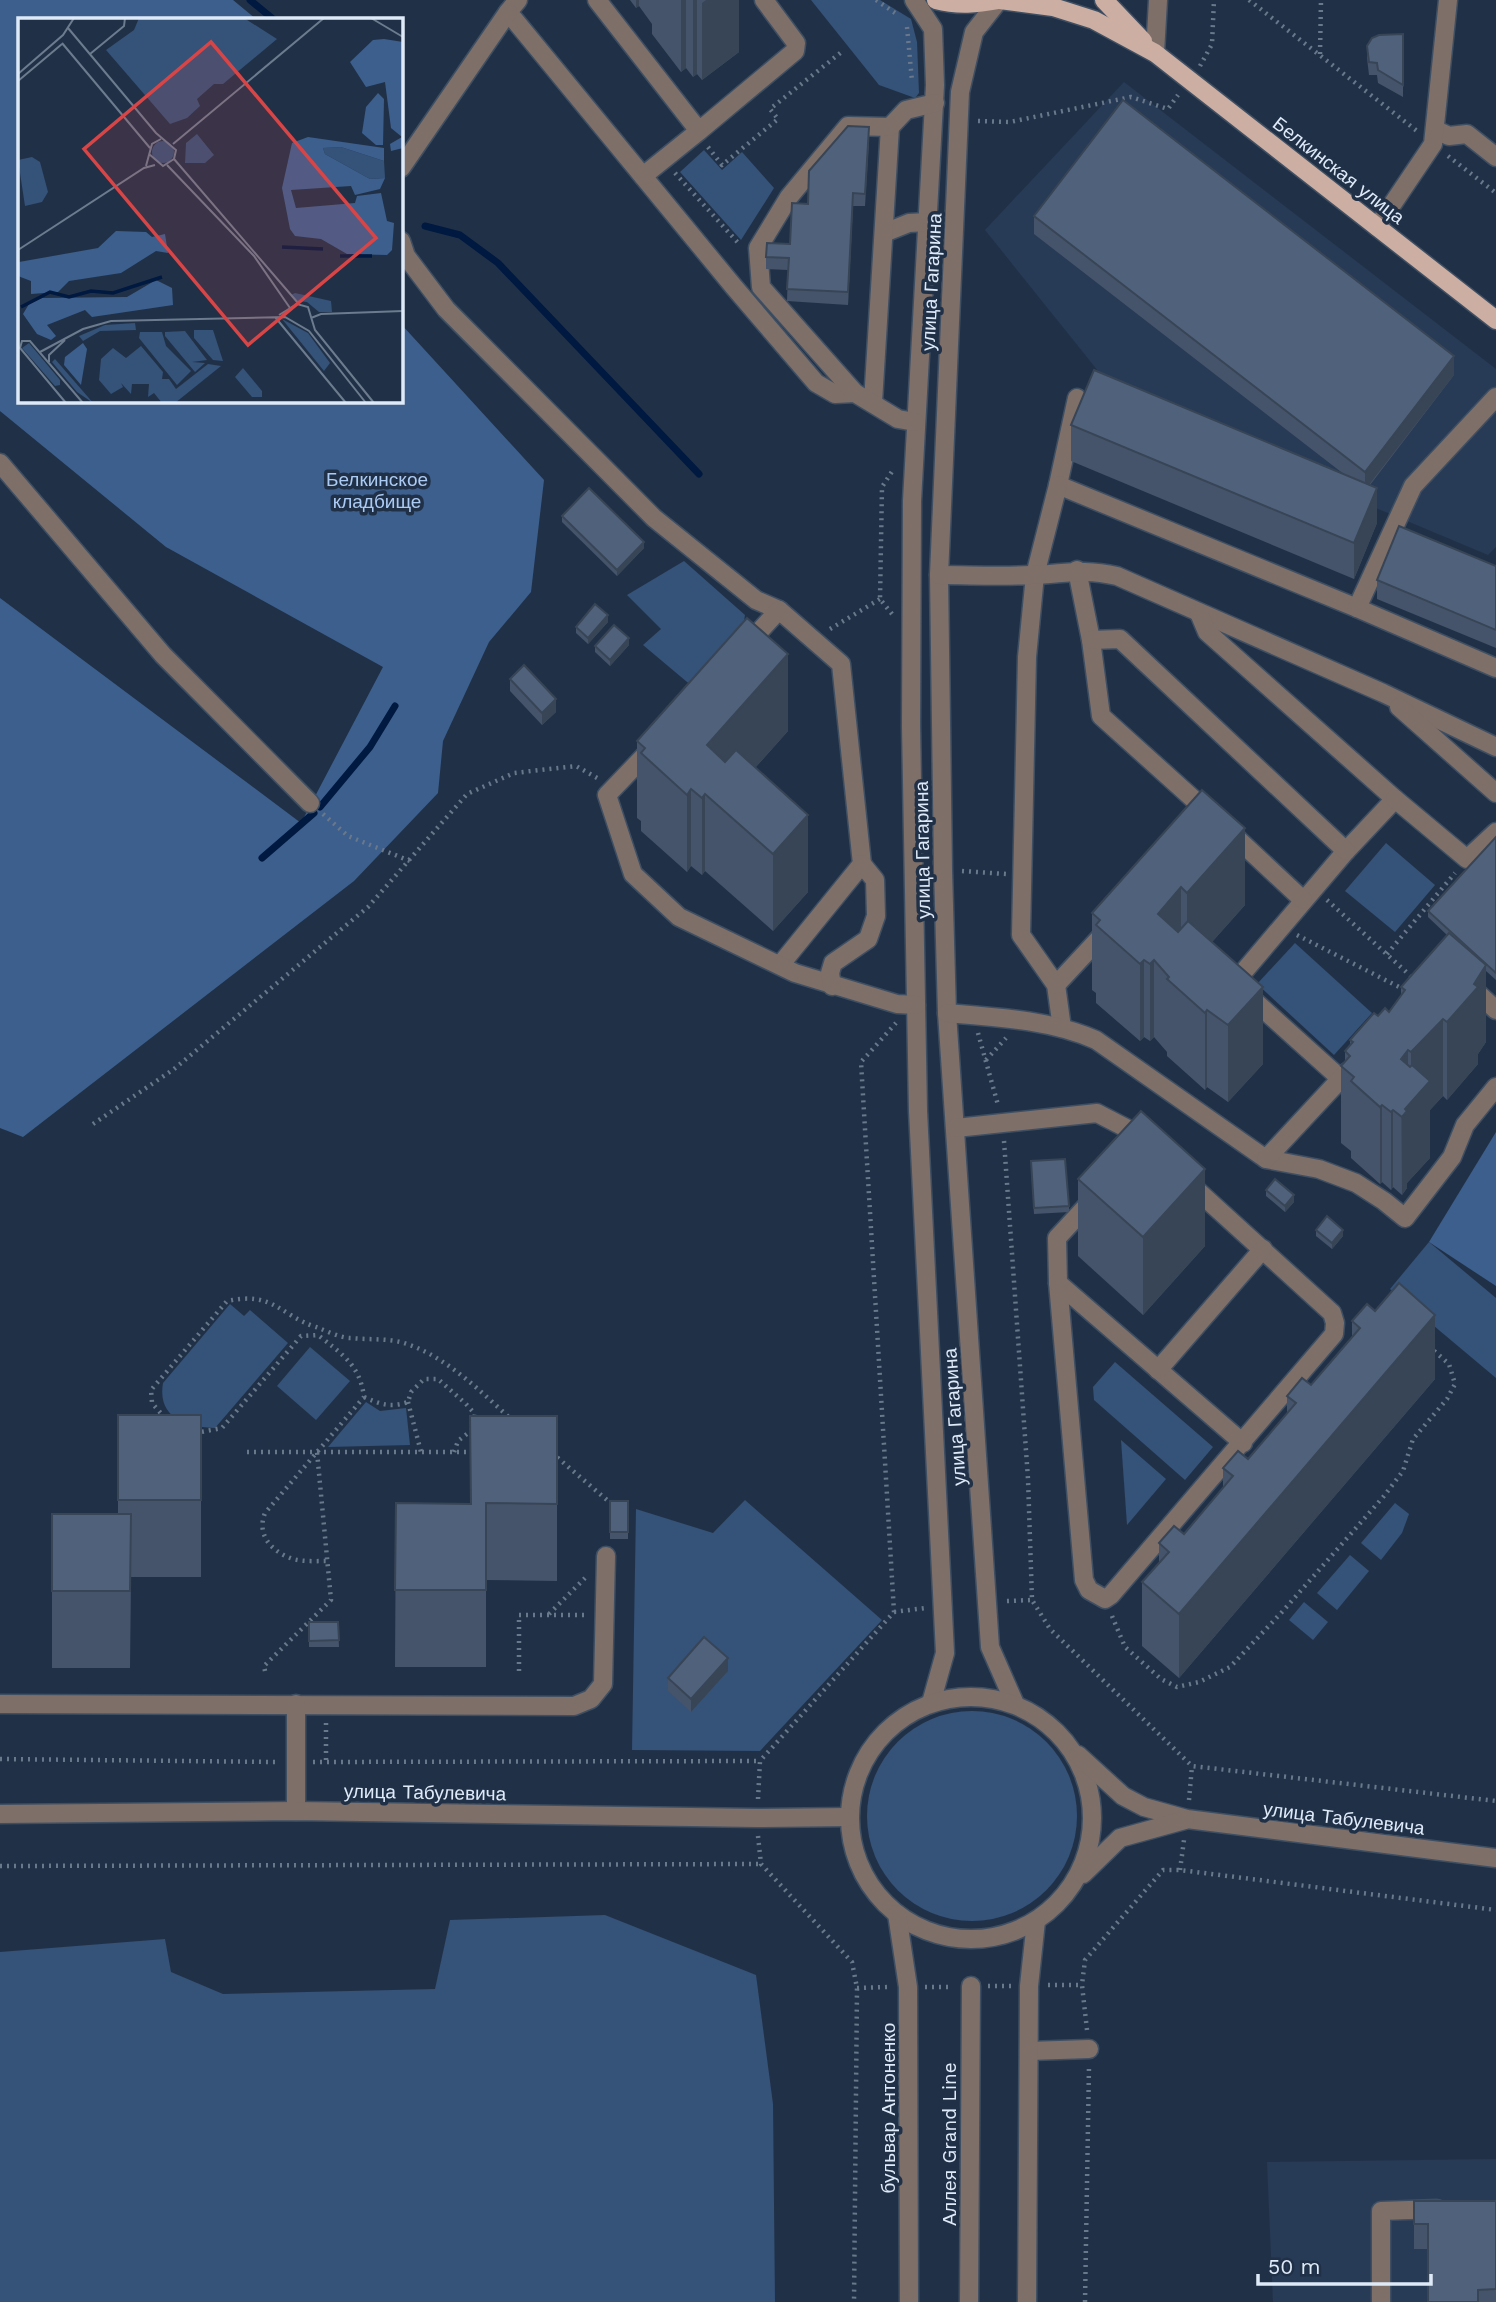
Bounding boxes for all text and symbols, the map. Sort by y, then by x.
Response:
inset map [18,18,402,402]
street label: Белкинская улица [1268,112,1409,229]
street label: улица Гагарина [916,212,947,351]
park label: Белкинское кладбище [326,468,428,513]
street label: улица Гагарина [910,780,935,919]
street label: улица Гагарина [938,1347,971,1487]
street label: улица Табулевича [344,1780,507,1805]
street label: улица Табулевича [1262,1797,1426,1840]
street label: бульвар Антоненко [877,2023,900,2193]
street label: Аллея Grand Line [938,2062,961,2226]
scale bar [1258,2242,1431,2286]
text: 50 m [1268,2254,1320,2279]

